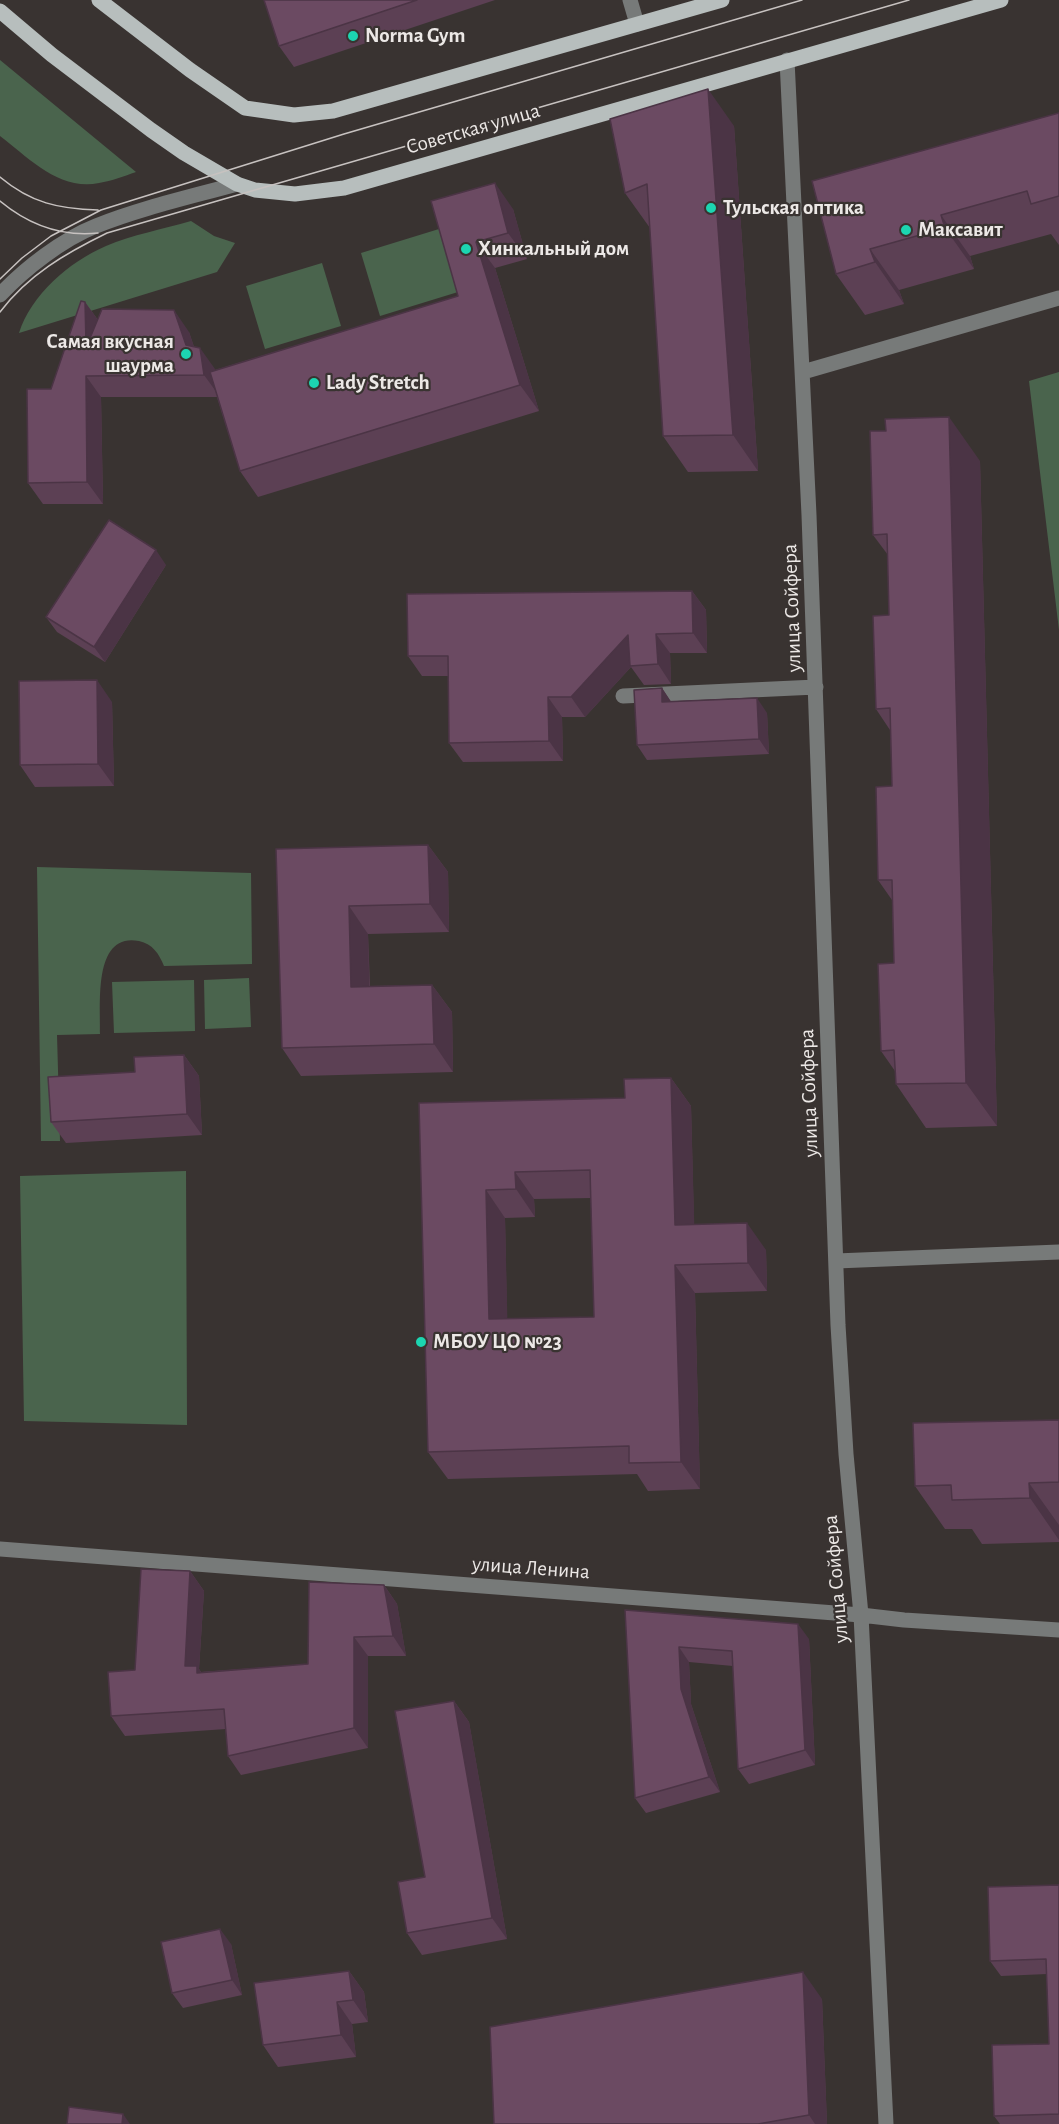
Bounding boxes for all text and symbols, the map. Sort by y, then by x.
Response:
place label: Norma Gym [365,23,465,49]
marker: Norma Gym [346,29,360,43]
street label: Советская улица [403,98,543,160]
place label: Тульская оптика [723,195,864,221]
marker: Тульская оптика [704,201,718,215]
place label: Максавит [918,217,1003,243]
marker: Максавит [899,223,913,237]
place label: Хинкальный дом [478,236,629,262]
marker: Хинкальный дом [459,242,473,256]
place label: Самая вкусная шаурма [46,329,174,379]
marker: Самая вкусная шаурма [179,347,193,361]
place label: Lady Stretch [326,370,430,396]
marker: Lady Stretch [307,376,321,390]
street label: улица Сойфера [777,543,807,673]
street label: улица Сойфера [794,1028,824,1158]
place label: МБОУ ЦО №23 [433,1329,562,1355]
marker: МБОУ ЦО №23 [414,1335,428,1349]
street label: улица Сойфера [818,1514,854,1644]
street label: улица Ленина [471,1551,591,1585]

